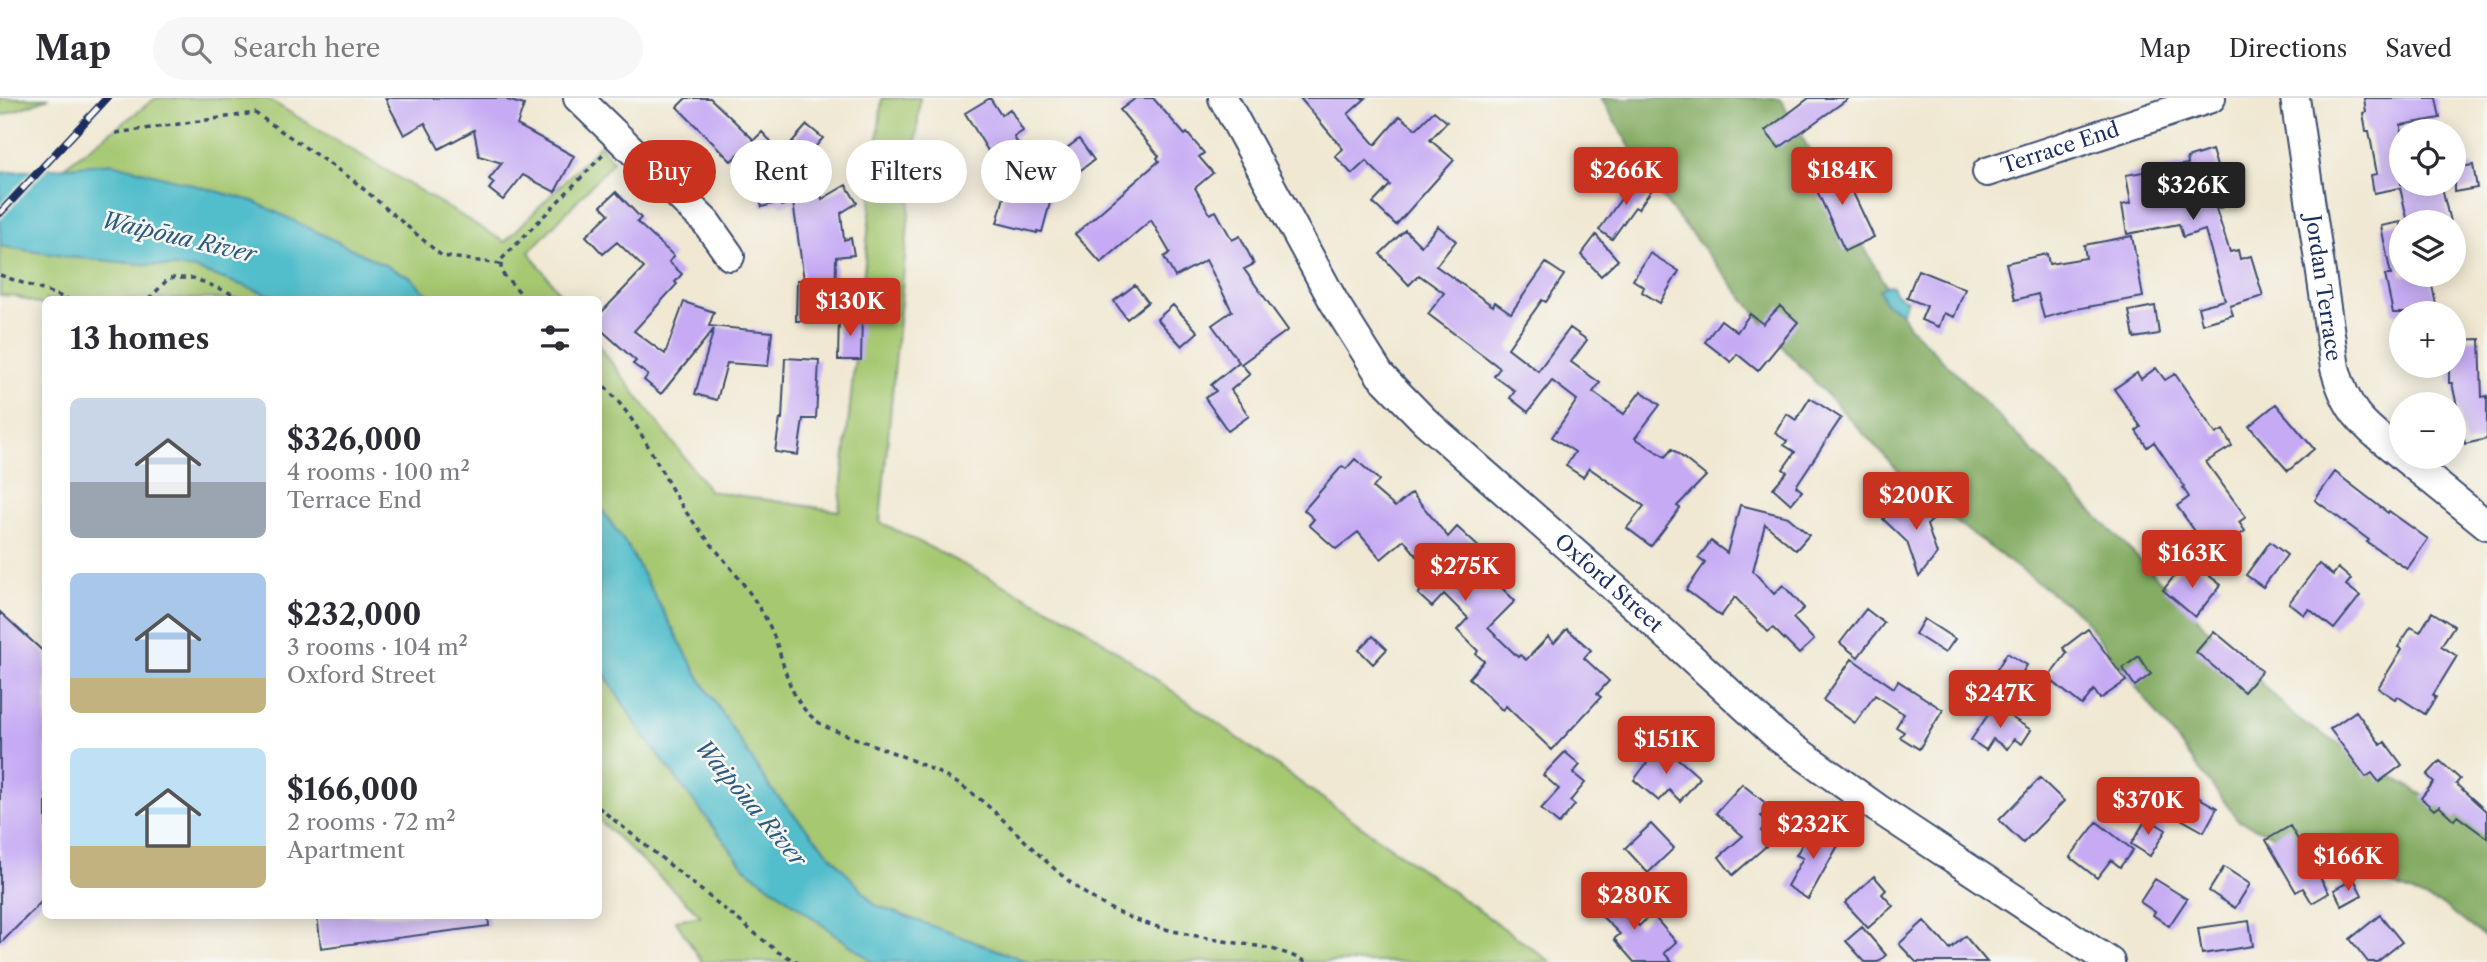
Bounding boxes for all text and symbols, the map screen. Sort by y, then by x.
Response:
search box [153,17,643,80]
text: Map [35,28,111,69]
icon: search [177,29,215,67]
text: Search here [233,32,380,64]
text: Map [2139,34,2191,63]
text: Directions [2229,34,2347,63]
text: Saved [2385,34,2452,63]
street label: Terrace End [1998,116,2122,179]
map controls [2389,119,2466,469]
button: locate [2389,119,2466,196]
chip: Buy [623,140,716,203]
chip: Rent [730,140,832,203]
chip: Filters [846,140,967,203]
chip: New [981,140,1081,203]
pin: $266K [1577,148,1675,207]
pin: $184K [1793,148,1891,207]
text: $266K [1590,156,1662,184]
text: $184K [1807,156,1877,184]
pin: $326K [2144,162,2242,222]
text: $326K [2157,171,2229,199]
water label: Waipōua River [99,206,260,269]
street label: Jordan Terrace [2300,210,2347,363]
button: layers [2389,210,2466,287]
pin: $130K [801,278,899,338]
text: $130K [815,287,885,315]
button: + [2389,301,2466,378]
icon: filters [536,319,574,357]
text: 13 homes [70,320,209,357]
button: − [2389,392,2466,469]
text: $326,000 [287,421,422,458]
icon: home [126,426,210,510]
text: 4 rooms · 100 m² [287,458,470,486]
pin: $200K [1867,472,1965,532]
text: $200K [1879,481,1953,509]
text: Terrace End [287,486,422,514]
street label: Oxford Street [1550,528,1669,638]
pin: $163K [2143,531,2241,590]
text: $163K [2158,539,2226,567]
pin: $275K [1416,544,1514,603]
text: $275K [1430,552,1500,580]
text: $232,000 [287,596,421,633]
icon: home [126,601,210,685]
text: 3 rooms · 104 m² [287,633,468,661]
text: Oxford Street [287,661,436,689]
pin: $247K [1951,670,2049,730]
text: $247K [1965,679,2035,707]
pin: $151K [1617,716,1715,776]
text: $151K [1634,725,1698,753]
water label: Waipōua River [689,733,813,874]
text: $166,000 [287,771,418,808]
icon: home [126,776,210,860]
pin: $370K [2099,778,2197,837]
text: $370K [2113,786,2183,814]
pin: $232K [1764,802,1862,861]
text: 2 rooms · 72 m² [287,808,456,836]
text: $232K [1777,810,1849,838]
pin: $166K [2299,834,2397,893]
text: Apartment [287,836,405,864]
text: $166K [2313,842,2383,870]
pin: $280K [1585,872,1683,932]
text: $280K [1597,881,1671,909]

